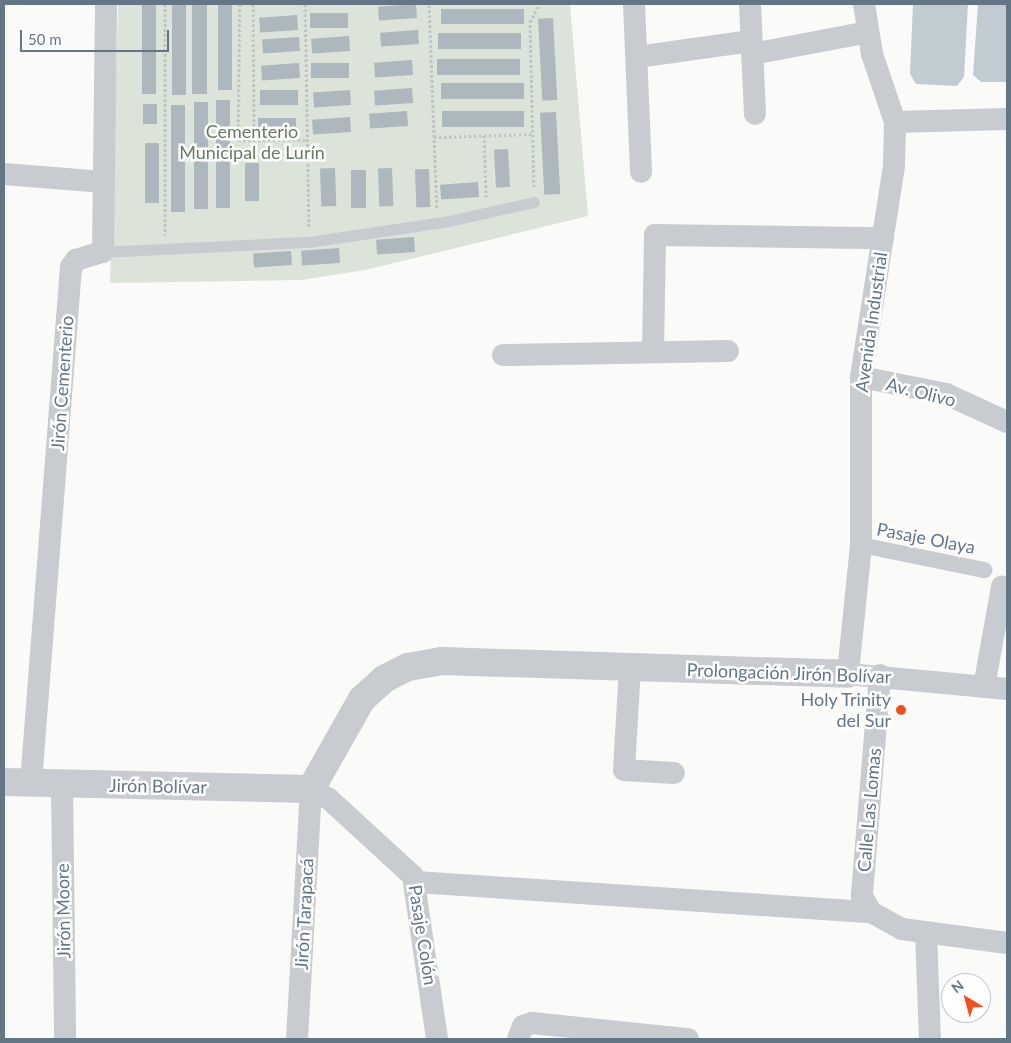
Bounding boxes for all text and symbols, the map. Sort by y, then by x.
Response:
scale bar [22,20,171,52]
text: 50 m [28,30,62,48]
park label: Cementerio Municipal de Lurín [179,121,325,163]
street label: Avenida Industrial [850,250,892,394]
street label: Jirón Cementerio [47,315,77,451]
street label: Av. Olivo [884,373,958,411]
street label: Pasaje Olaya [875,518,977,558]
street label: Prolongación Jirón Bolívar [686,659,892,687]
place label: Holy Trinity del Sur [800,689,891,732]
marker: Holy Trinity del Sur [895,704,907,716]
street label: Calle Las Lomas [853,747,885,873]
street label: Jirón Bolívar [109,774,207,798]
street label: Jirón Tarapacá [290,857,318,971]
street label: Jirón Moore [51,863,75,959]
street label: Pasaje Colón [404,883,442,987]
north arrow [941,973,991,1023]
text: N [948,976,967,996]

